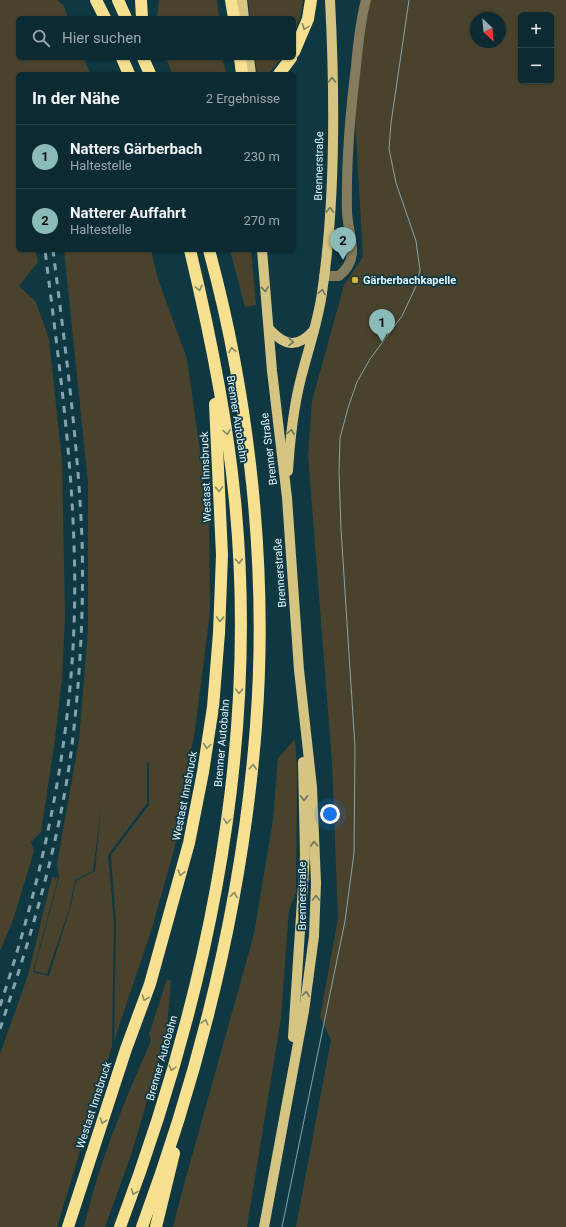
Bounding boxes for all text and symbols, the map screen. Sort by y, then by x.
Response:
north arrow [470,12,506,48]
map controls [518,12,554,84]
button: + [518,12,554,48]
search box [16,16,296,60]
one-way arrow [302,23,310,30]
icon: search [30,27,52,49]
text: Hier suchen [62,29,141,47]
button: − [518,48,554,84]
one-way arrow [328,77,336,83]
text: In der Nähe [32,88,120,108]
text: 2 Ergebnisse [206,91,280,106]
street label: Brennerstraße [312,131,326,201]
text: Natters Gärberbach [70,140,202,158]
text: 1 [41,149,49,164]
text: 230 m [243,149,280,164]
text: Haltestelle [70,158,132,173]
text: Natterer Auffahrt [70,204,186,222]
one-way arrow [326,207,334,213]
text: 2 [41,213,49,228]
text: 270 m [243,213,280,228]
text: Haltestelle [70,222,132,237]
pin: 2 [330,227,356,260]
place label: Gärberbachkapelle [363,274,456,287]
marker: Gärberbachkapelle [350,275,360,285]
one-way arrow [194,284,203,291]
one-way arrow [260,286,269,292]
one-way arrow [317,289,326,295]
pin: 1 [369,309,395,342]
one-way arrow [288,338,294,347]
one-way arrow [228,347,237,353]
street label: Brenner Autobahn [224,375,250,463]
street label: Brenner Straße [258,412,280,486]
one-way arrow [222,429,231,435]
one-way arrow [286,429,295,435]
street label: Westast Innsbruck [198,431,214,523]
one-way arrow [215,486,224,492]
street label: Brennerstraße [271,538,289,608]
one-way arrow [234,558,243,564]
one-way arrow [216,616,224,622]
one-way arrow [234,688,243,694]
street label: Brenner Autobahn [212,699,232,787]
one-way arrow [203,743,212,749]
street label: Westast Innsbruck [170,750,200,842]
one-way arrow [248,764,257,770]
one-way arrow [300,795,308,801]
your location [320,804,340,824]
one-way arrow [223,817,232,824]
one-way arrow [310,841,318,847]
street label: Brennerstraße [296,861,309,931]
one-way arrow [177,869,186,876]
one-way arrow [229,892,238,899]
one-way arrow [312,895,320,901]
one-way arrow [301,991,310,997]
one-way arrow [141,994,149,1001]
street label: Brenner Autobahn [144,1014,180,1102]
one-way arrow [201,1019,209,1026]
street label: Westast Innsbruck [74,1059,114,1150]
one-way arrow [168,1064,177,1071]
one-way arrow [99,1117,108,1124]
one-way arrow [130,1188,138,1195]

